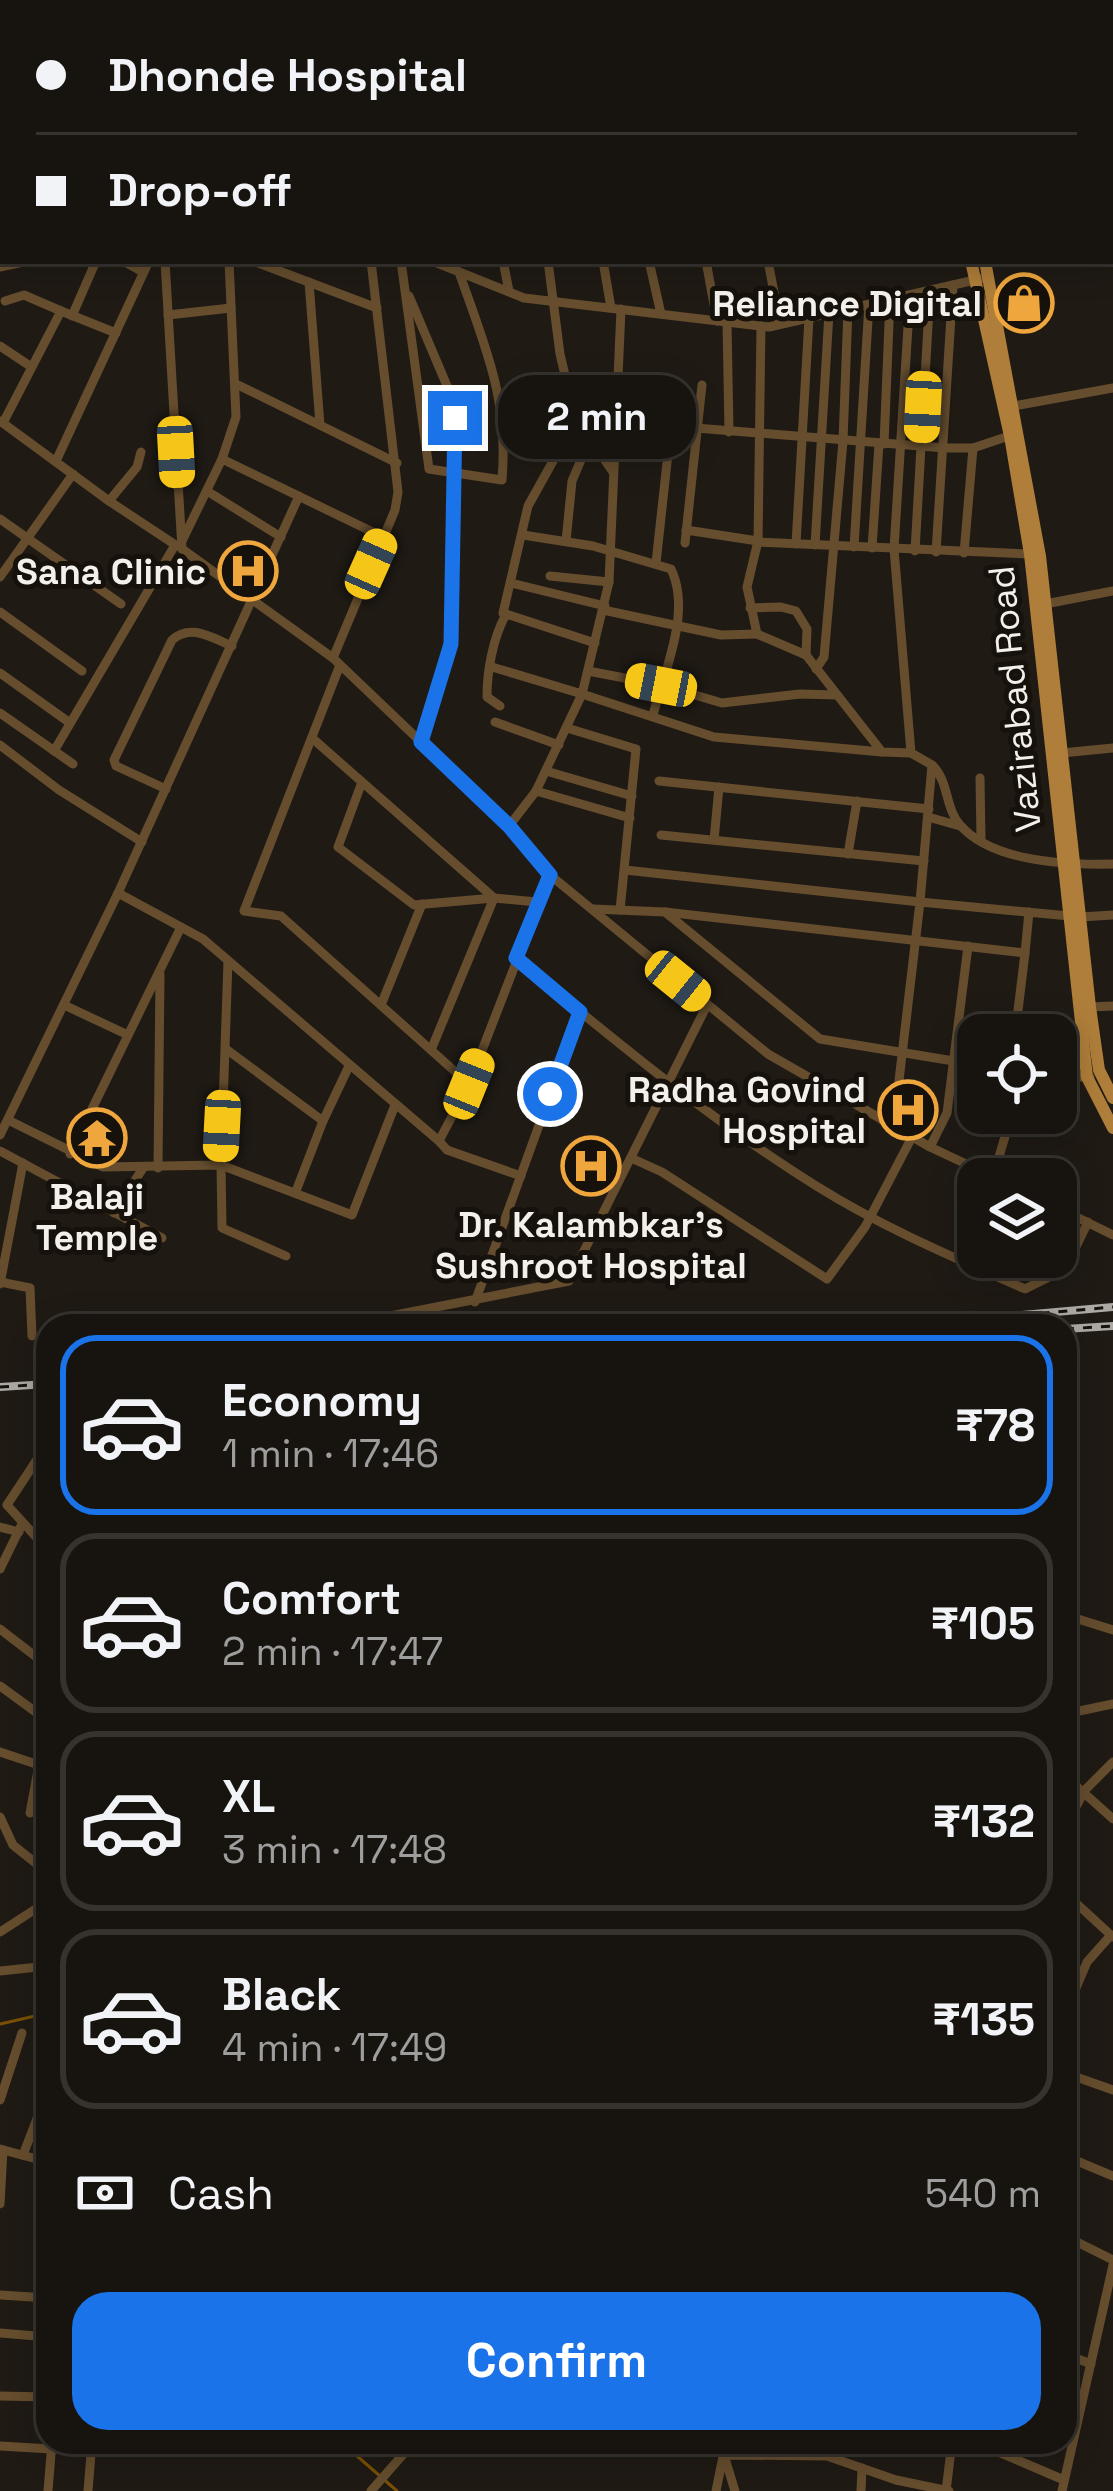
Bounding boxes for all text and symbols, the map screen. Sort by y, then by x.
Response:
text: Dhonde Hospital [108,47,467,104]
text: Drop-off [108,162,292,219]
shop icon: Reliance Digital [993,272,1055,334]
place label: Reliance Digital [712,281,982,327]
car [903,370,943,444]
callout: 2 min [497,376,695,460]
route end [428,391,482,445]
text: 2 min [547,392,647,441]
car [156,415,196,489]
car [340,524,402,604]
hospital icon: Sana Clinic [217,540,279,602]
place label: Sana Clinic [16,549,206,595]
street label: Vazirabad Road [978,564,1052,834]
car [622,660,700,710]
car [639,944,717,1018]
map controls [957,1014,1077,1278]
button: locate [957,1014,1077,1134]
car [439,1044,499,1124]
route start [523,1067,577,1121]
place label: Radha Govind Hospital [628,1067,866,1154]
hospital icon: Radha Govind Hospital [877,1079,939,1141]
car [202,1089,242,1163]
temple icon: Balaji Temple [66,1107,128,1169]
hospital icon: Dr. Kalambkar's Sushroot Hospital [560,1135,622,1197]
button: layers [957,1158,1077,1278]
place label: Balaji Temple [36,1174,158,1261]
place label: Dr. Kalambkar's Sushroot Hospital [435,1202,747,1289]
icon: car [78,1371,186,1479]
text: Economy [222,1372,422,1429]
text: ₹78 [955,1397,1035,1454]
text: 1 min · 17:46 [222,1429,439,1478]
icon: car [78,1569,186,1677]
text: Comfort [222,1570,401,1627]
text: ₹105 [931,1595,1035,1652]
text: 2 min · 17:47 [222,1627,443,1676]
icon: car [78,1767,186,1875]
text: XL [222,1768,275,1825]
text: ₹132 [933,1793,1035,1850]
text: 3 min · 17:48 [222,1825,447,1874]
icon: car [78,1965,186,2073]
text: Black [222,1966,341,2023]
text: ₹135 [932,1991,1035,2048]
text: 4 min · 17:49 [222,2023,447,2072]
icon: cash [72,2160,138,2226]
text: Cash [168,2165,274,2222]
text: 540 m [925,2169,1041,2218]
button: Confirm [72,2292,1041,2430]

